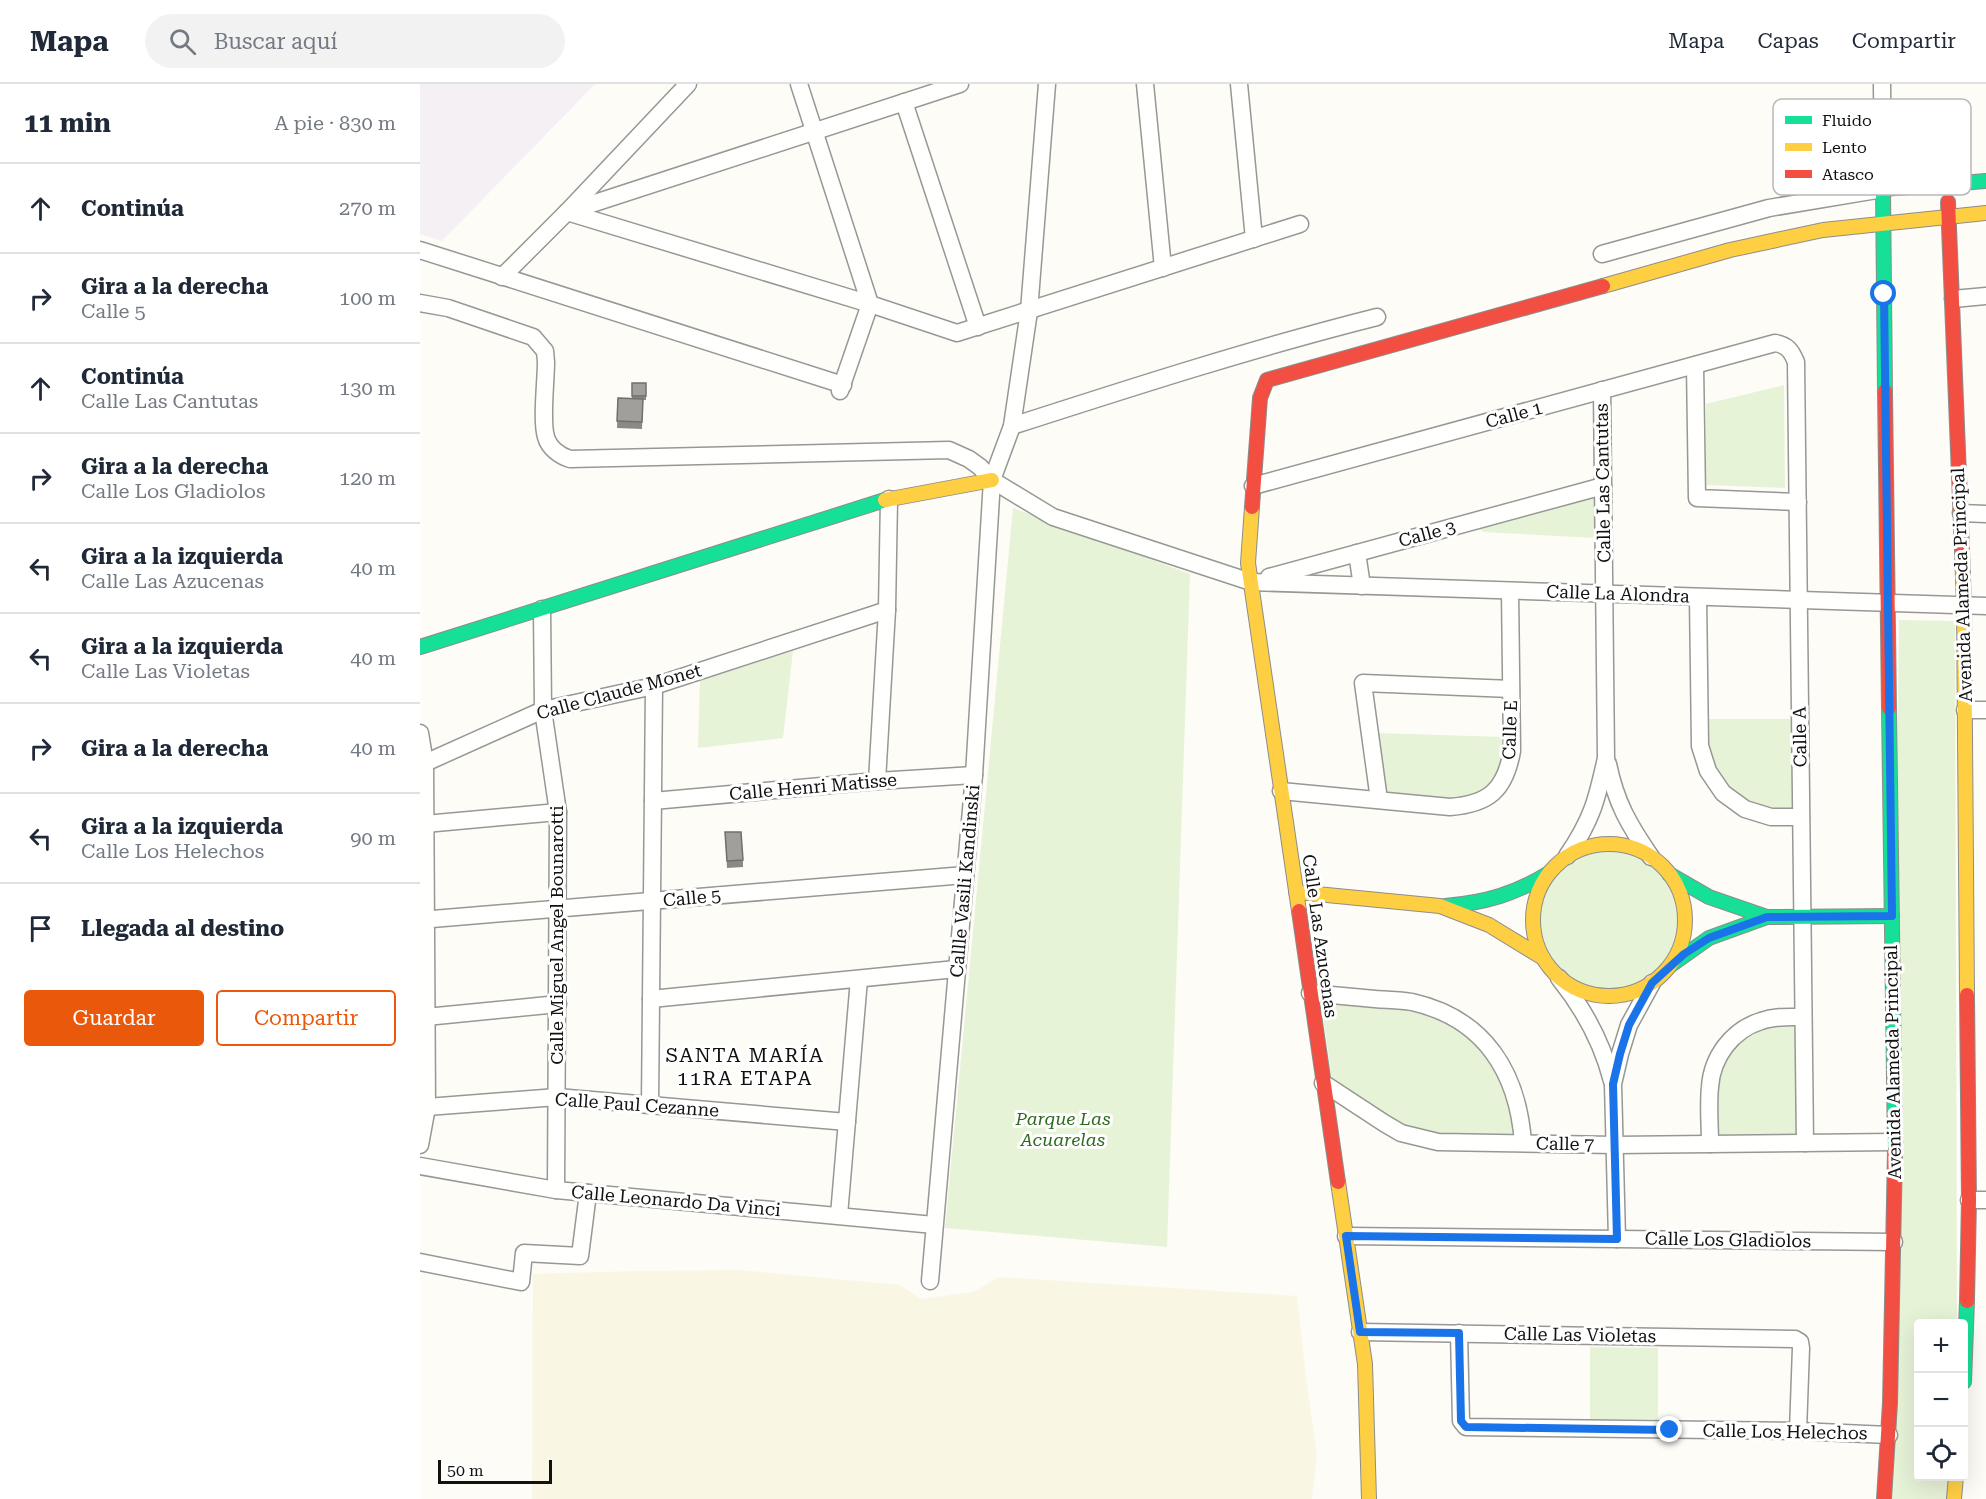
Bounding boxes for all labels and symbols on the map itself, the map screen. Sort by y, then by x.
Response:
legend [1773,99,1971,195]
text: Fluido [1822,111,1872,130]
text: Lento [1822,138,1867,157]
text: Atasco [1822,165,1874,184]
route start [1870,280,1896,306]
street label: Calle 1 [1483,397,1545,432]
street label: Calle Las Cantutas [1591,403,1614,563]
street label: Avenida Alameda Principal [1947,467,1976,703]
street label: Calle 3 [1396,516,1458,551]
street label: Calle La Alondra [1546,581,1690,607]
street label: Calle Claude Monet [534,659,704,724]
street label: Calle E [1498,700,1521,760]
street label: Calle A [1788,706,1811,768]
street label: Calle Henri Matisse [728,769,898,804]
street label: Callle Vasili Kandinski [946,783,983,978]
street label: Calle Miguel Angel Bounarotti [546,805,567,1065]
street label: Calle Las Azucenas [1299,853,1342,1019]
street label: Calle 5 [662,885,722,911]
street label: Avenida Alameda Principal [1880,944,1905,1180]
district label: SANTA MARÍA 11RA ETAPA [666,1043,824,1090]
street label: Calle Paul Cezanne [554,1088,720,1121]
park label: Parque Las Acuarelas [1014,1108,1111,1150]
street label: Calle 7 [1536,1132,1594,1155]
street label: Calle Leonardo Da Vinci [570,1181,782,1220]
street label: Calle Los Gladiolos [1645,1228,1811,1251]
street label: Calle Las Violetas [1504,1323,1656,1346]
route end [1656,1416,1682,1442]
street label: Calle Los Helechos [1702,1420,1868,1443]
scale bar [438,1457,552,1484]

